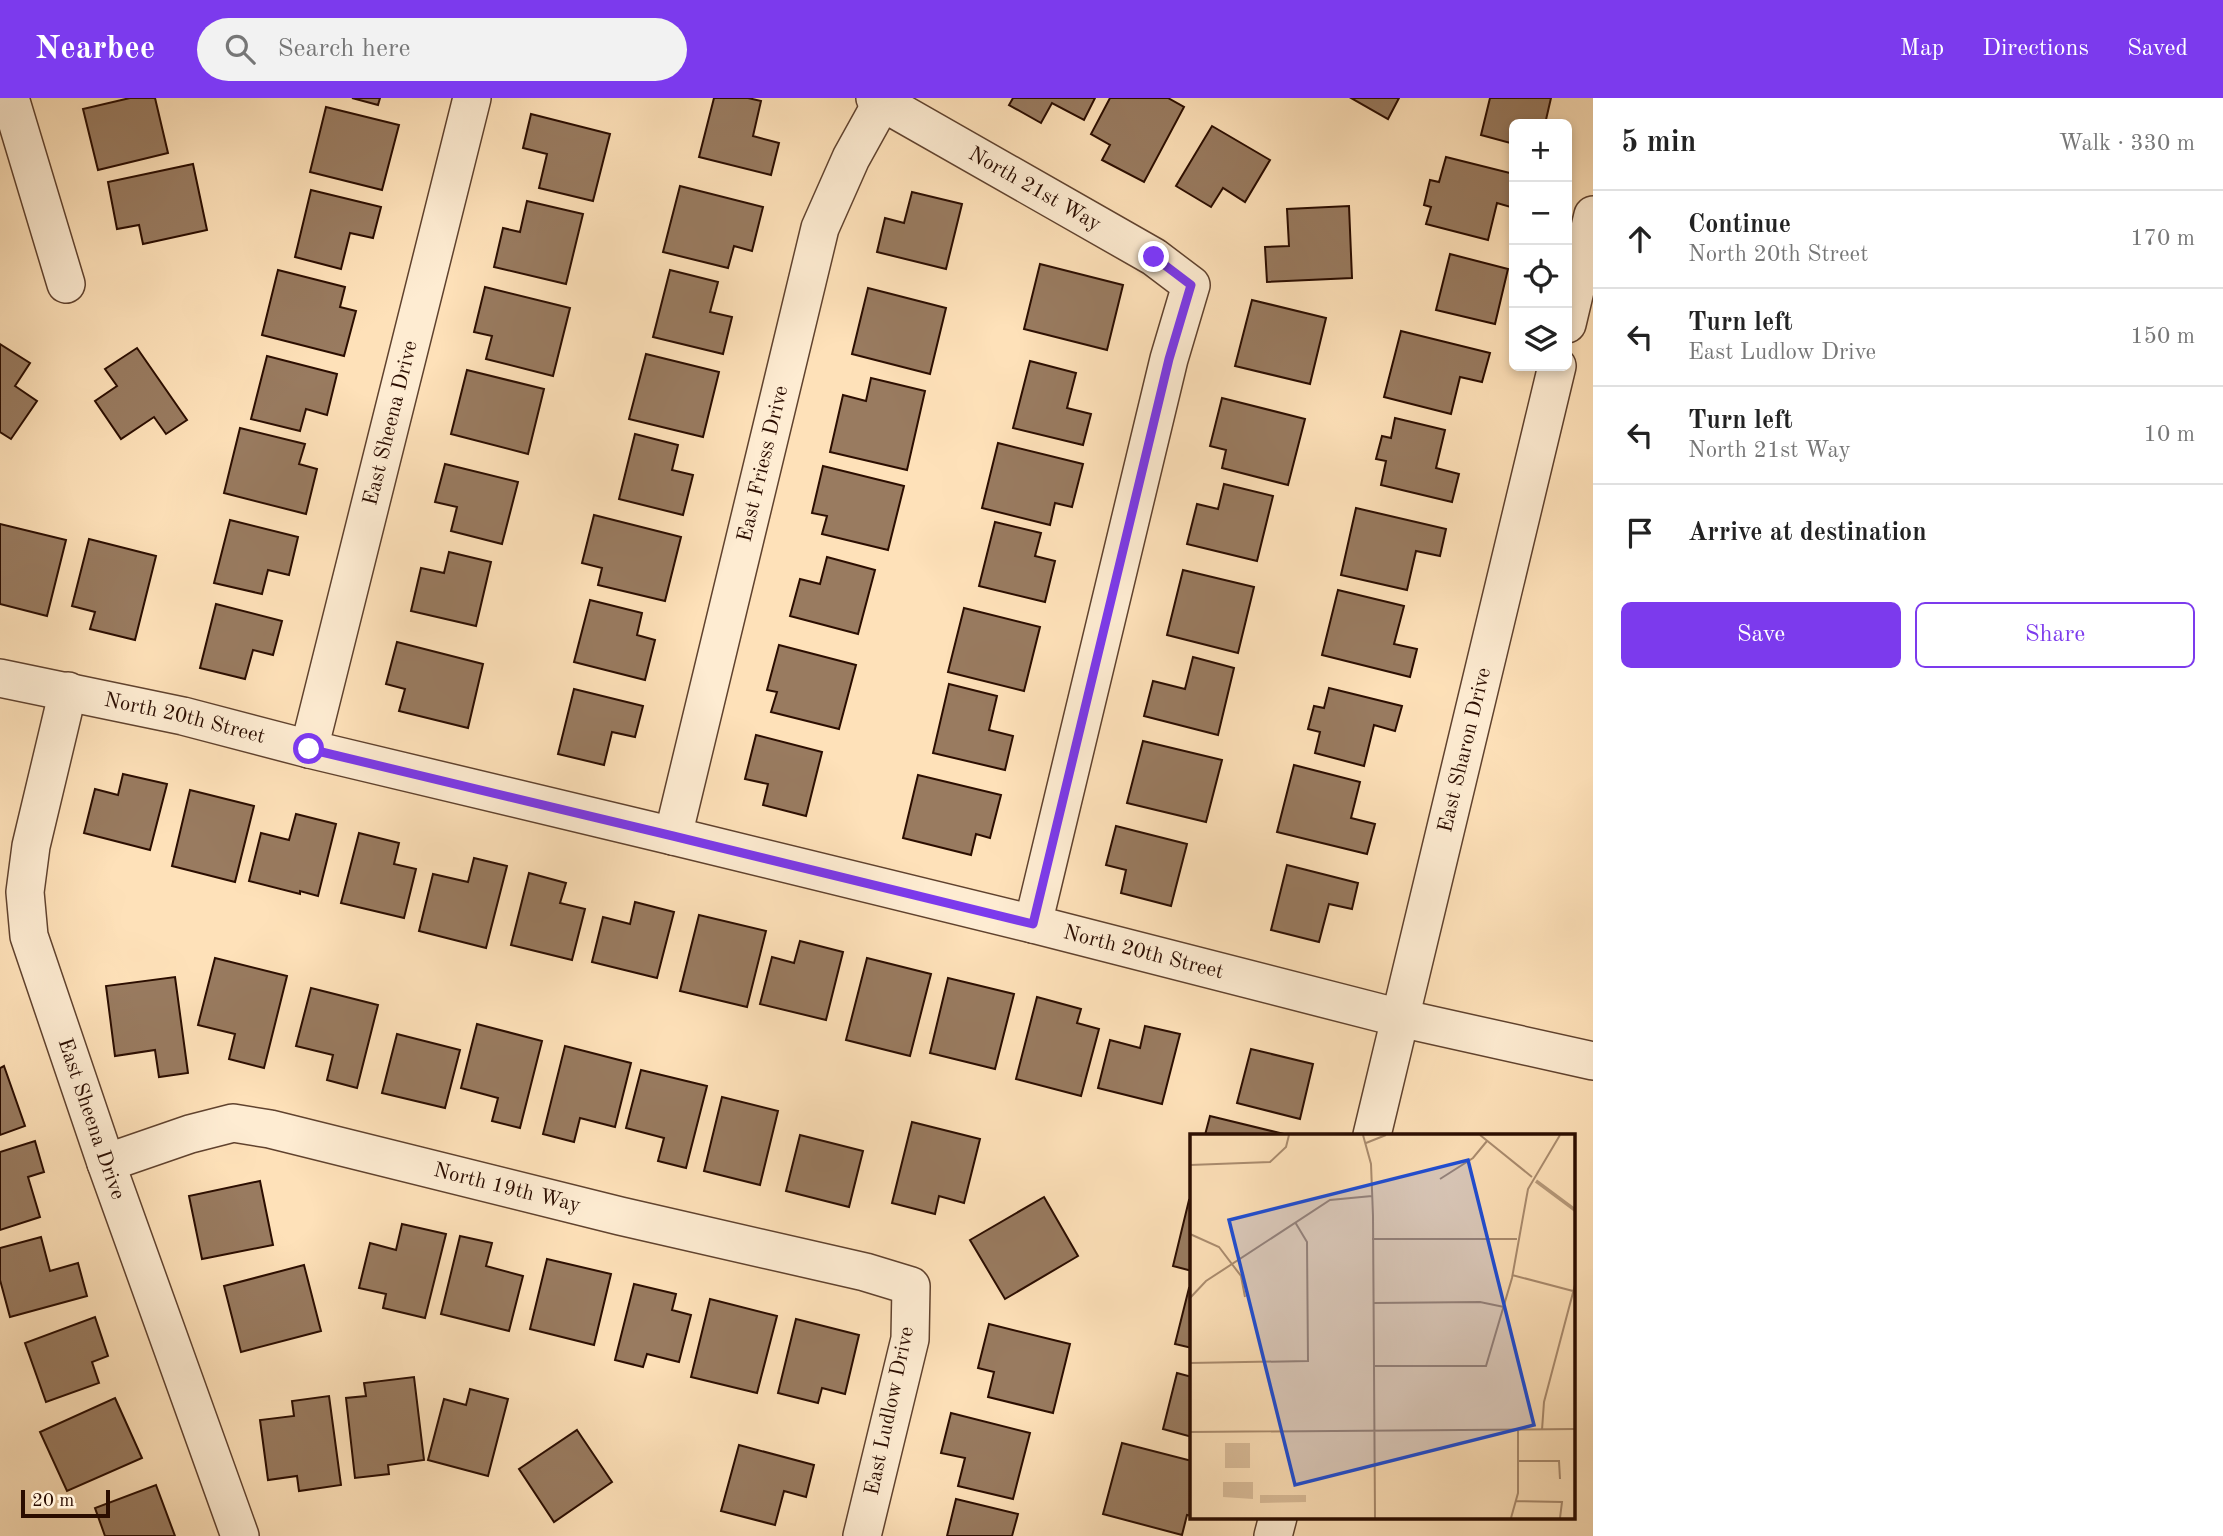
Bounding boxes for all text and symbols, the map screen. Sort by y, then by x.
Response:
search box [197,18,687,81]
icon: search [221,30,259,68]
text: Nearbee [35,33,155,66]
text: Search here [277,36,411,62]
text: Map [1900,37,1944,61]
text: Directions [1982,37,2089,61]
text: Saved [2127,37,2188,61]
map controls [1509,119,1572,371]
button: + [1509,119,1572,182]
text: 5 min [1621,128,1696,158]
text: Walk · 330 m [2059,132,2195,155]
street label: North 21st Way [965,143,1105,235]
button: − [1509,182,1572,245]
text: Continue [1688,212,1791,238]
icon: ahead [1621,220,1659,258]
text: 170 m [2130,227,2195,250]
route end [1138,241,1169,272]
text: North 20th Street [1688,243,1868,266]
button: locate [1509,245,1572,308]
button: layers [1509,308,1572,371]
text: Turn left [1688,310,1793,336]
icon: left [1621,318,1659,356]
text: 150 m [2130,325,2195,348]
street label: East Sheena Drive [360,338,421,508]
text: East Ludlow Drive [1688,341,1876,364]
street label: East Friess Drive [734,383,792,544]
text: Turn left [1688,408,1793,434]
icon: left [1621,416,1659,454]
text: 10 m [2144,423,2195,446]
text: North 21st Way [1688,439,1851,462]
icon: arrive [1621,514,1659,552]
text: Arrive at destination [1688,520,1927,546]
button: Save [1621,602,1901,668]
button: Share [1915,602,2195,668]
street label: East Sharon Drive [1435,665,1495,835]
street label: North 20th Street [102,689,267,748]
route start [293,733,324,764]
street label: North 20th Street [1061,922,1226,983]
street label: East Sheena Drive [54,1035,129,1202]
inset map [1190,1134,1576,1518]
street label: North 19th Way [431,1160,583,1216]
street label: East Ludlow Drive [862,1325,918,1497]
scale bar [21,1487,110,1519]
text: 20 m [32,1492,74,1511]

